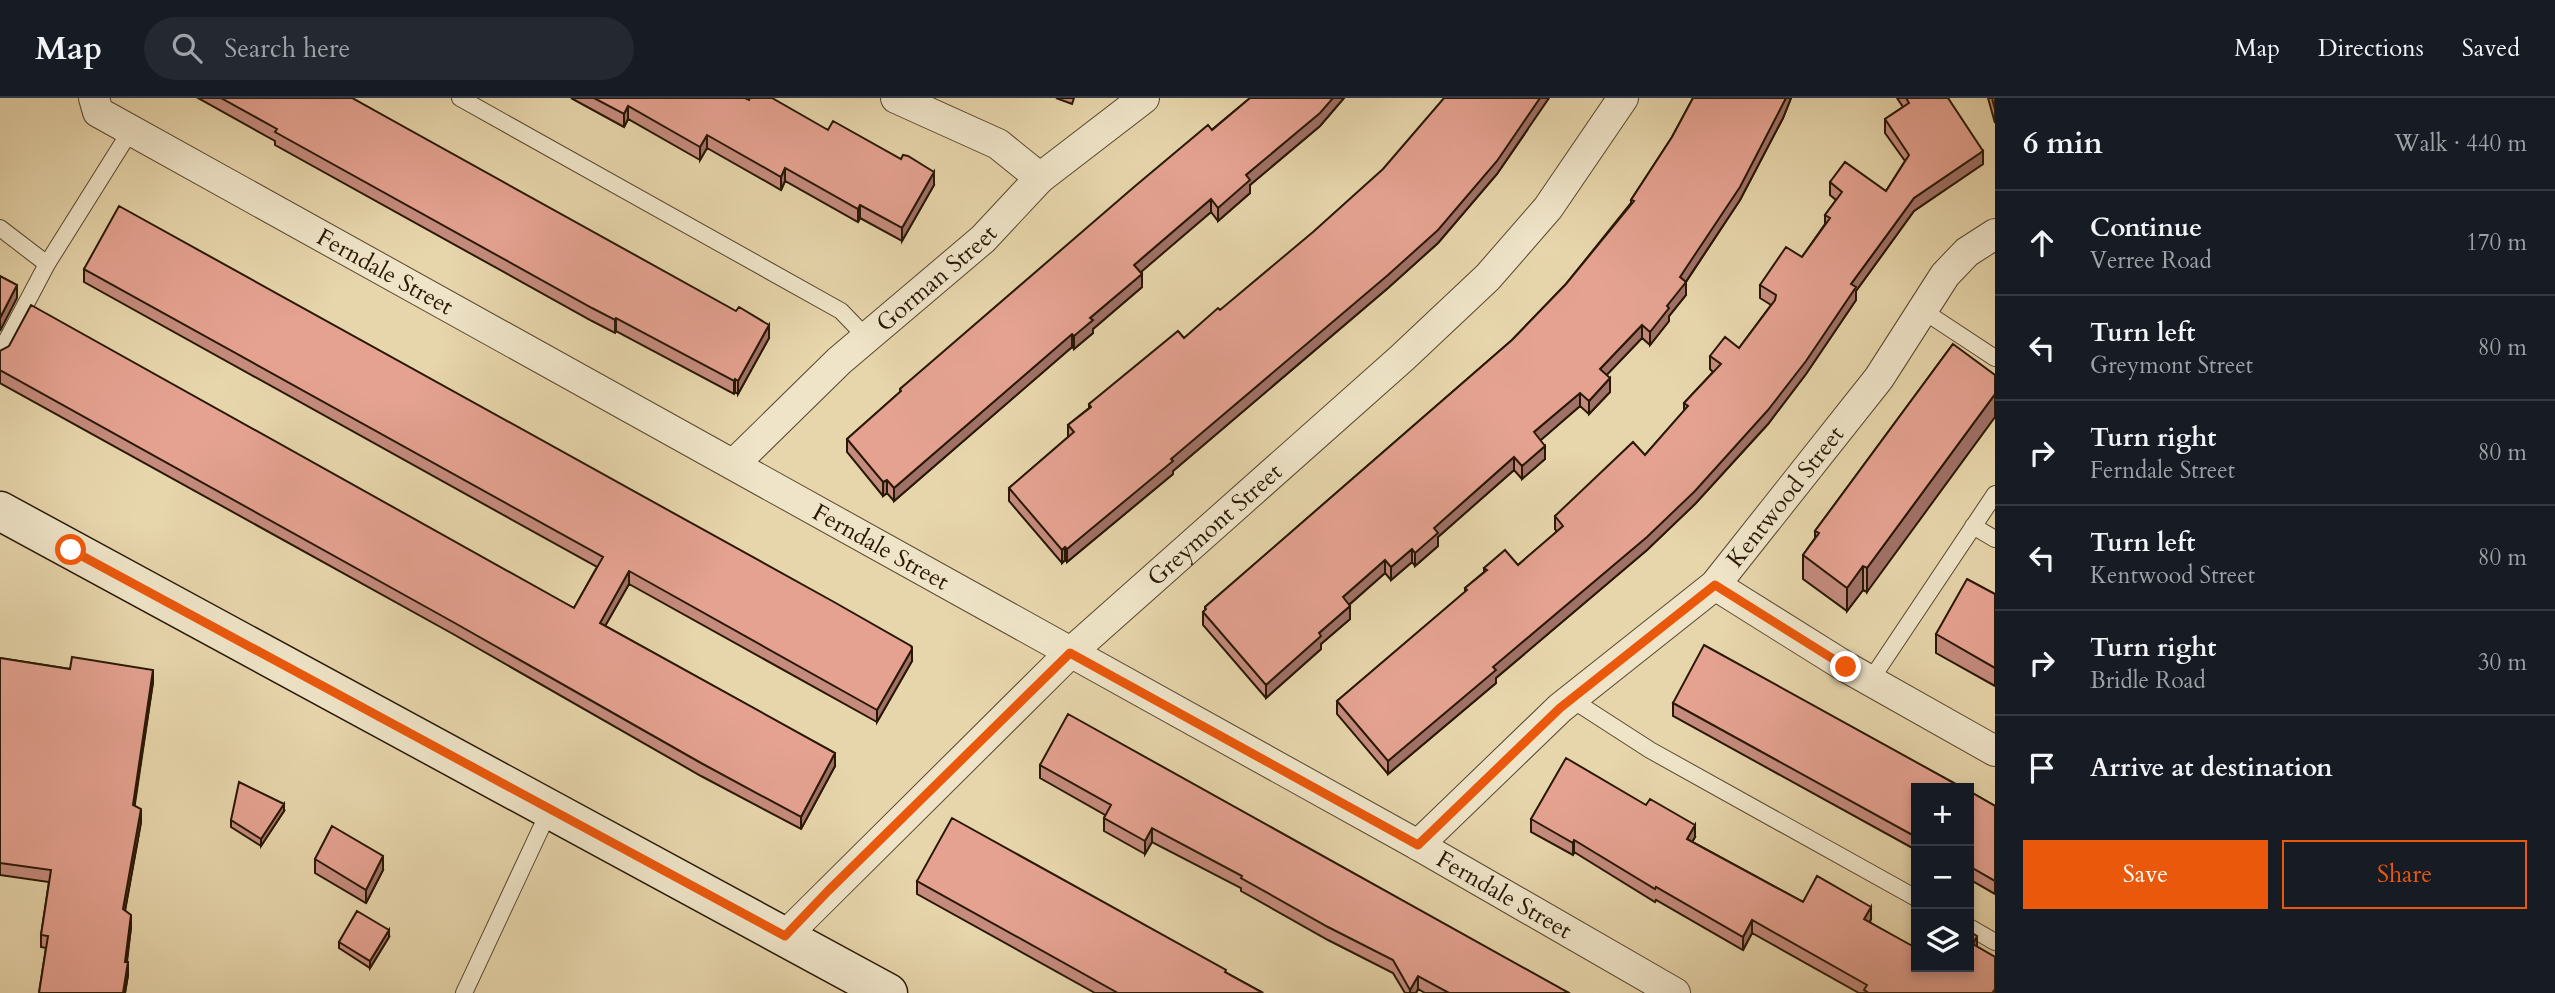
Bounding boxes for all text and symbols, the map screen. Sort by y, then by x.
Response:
search box [144,17,634,80]
text: Map [35,26,102,71]
icon: search [168,29,206,67]
text: Search here [224,31,350,66]
text: Map [2234,32,2280,65]
text: Directions [2318,32,2424,65]
text: Saved [2462,32,2520,65]
text: 6 min [2023,123,2103,164]
text: Walk · 440 m [2394,128,2527,159]
text: Continue [2090,210,2202,245]
street label: Gorman Street [869,218,1005,340]
street label: Ferndale Street [311,221,459,323]
icon: ahead [2023,224,2061,262]
text: 170 m [2466,227,2527,258]
text: Verree Road [2090,245,2212,276]
text: Turn left [2090,315,2195,350]
icon: left [2023,329,2061,367]
text: 80 m [2478,332,2527,363]
text: Greymont Street [2090,350,2253,381]
street label: Kentwood Street [1719,419,1852,575]
text: Turn right [2090,420,2217,455]
icon: right [2023,434,2061,472]
text: 80 m [2478,437,2527,468]
text: Ferndale Street [2090,455,2235,486]
street label: Greymont Street [1140,456,1290,594]
street label: Ferndale Street [806,496,955,599]
text: Turn left [2090,525,2195,560]
route start [55,534,86,565]
icon: left [2023,539,2061,577]
text: 80 m [2478,542,2527,573]
text: Kentwood Street [2090,560,2255,591]
text: Turn right [2090,630,2217,665]
icon: right [2023,644,2061,682]
text: 30 m [2478,647,2527,678]
route end [1830,651,1861,682]
text: Bridle Road [2090,665,2206,696]
icon: arrive [2023,749,2061,787]
text: Arrive at destination [2090,750,2333,785]
map controls [1911,783,1974,972]
button: + [1911,783,1974,846]
button: Save [2023,840,2268,909]
button: Share [2282,840,2527,909]
street label: Ferndale Street [1430,843,1578,947]
button: − [1911,846,1974,909]
button: layers [1911,909,1974,972]

